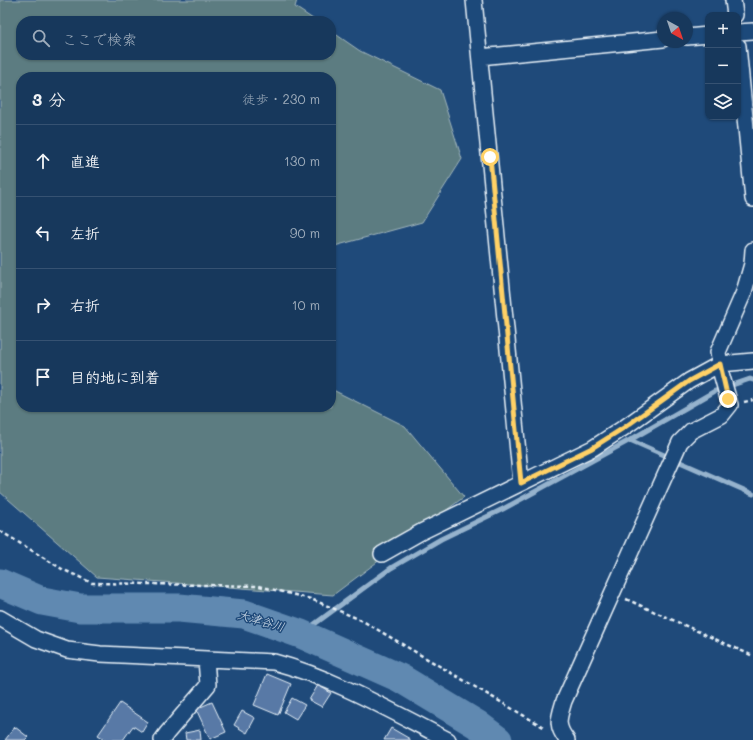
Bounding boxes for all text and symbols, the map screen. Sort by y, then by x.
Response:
north arrow [657,12,693,48]
map controls [705,12,741,120]
button: + [705,12,741,48]
search box [16,16,336,60]
icon: search [30,27,52,49]
text: ここで検索 [62,29,137,49]
button: − [705,48,741,84]
button: layers [705,84,741,120]
text: 3 分 [32,88,65,110]
text: 徒歩 · 230 m [243,90,320,107]
route start [481,148,499,166]
icon: ahead [32,150,54,172]
text: 直進 [70,151,100,171]
text: 130 m [284,152,320,169]
icon: left [32,222,54,244]
text: 左折 [70,223,100,243]
text: 90 m [290,224,320,241]
icon: right [32,294,54,316]
text: 右折 [70,295,100,315]
text: 10 m [292,296,320,313]
icon: arrive [32,366,54,388]
text: 目的地に到着 [70,367,160,387]
route end [719,390,737,408]
water label: 大津谷川 [236,606,287,634]

